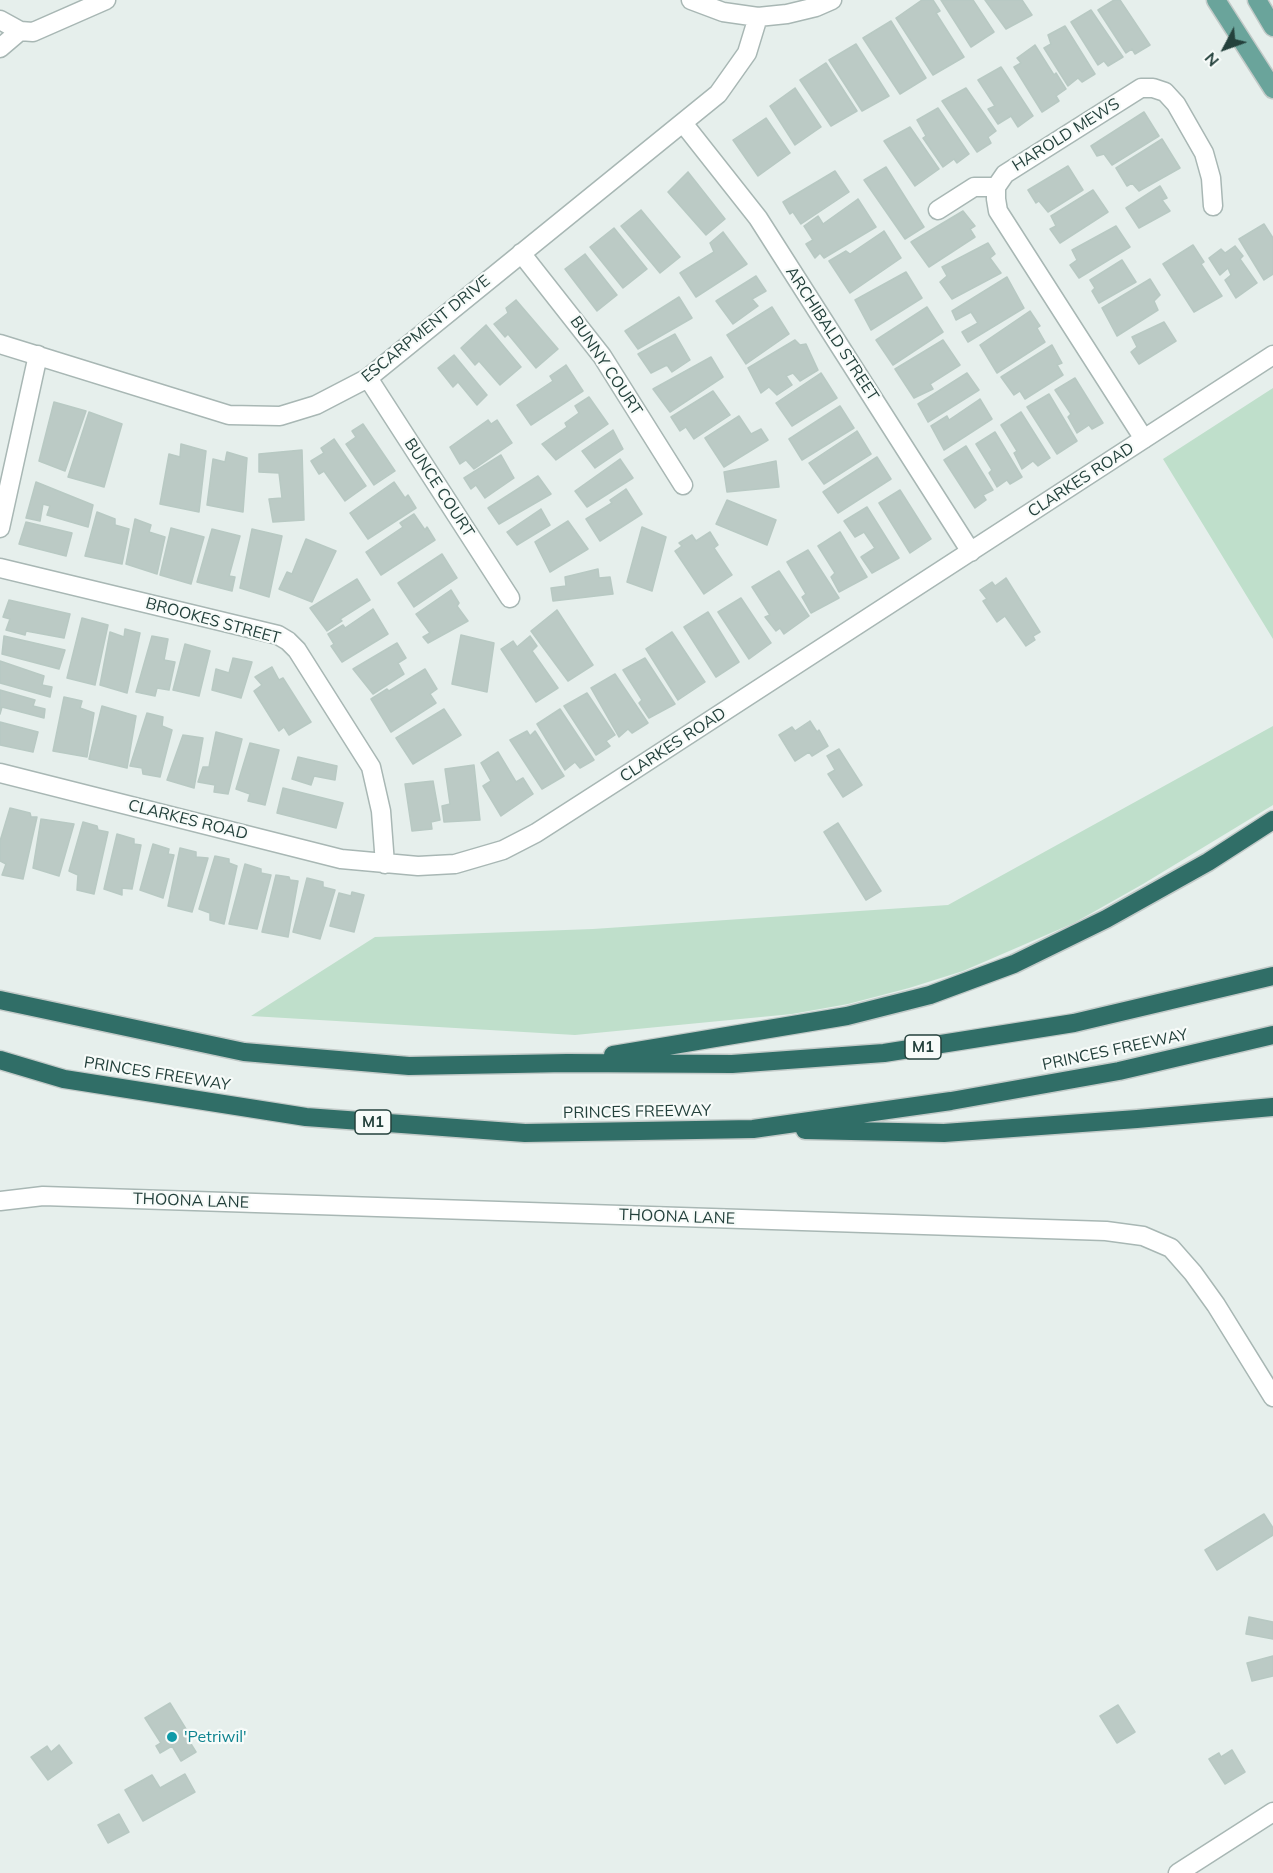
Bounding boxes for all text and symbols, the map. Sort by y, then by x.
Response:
north arrow [1195,18,1255,78]
text: N [1200,49,1223,71]
street label: HAROLD MEWS [1009,94,1123,176]
street label: ARCHIBALD STREET [781,263,883,405]
street label: ESCARPMENT DRIVE [358,271,494,387]
street label: BUNNY COURT [566,313,646,419]
street label: BUNCE COURT [400,435,478,541]
street label: CLARKES ROAD [1024,439,1138,521]
street label: BROOKES STREET [143,594,283,648]
street label: CLARKES ROAD [616,704,730,786]
street label: CLARKES ROAD [126,796,250,844]
street label: PRINCES FREEWAY [1041,1025,1189,1075]
road number: M1 [905,1035,941,1059]
street label: PRINCES FREEWAY [82,1053,232,1095]
street label: PRINCES FREEWAY [563,1101,711,1123]
road number: M1 [355,1110,391,1134]
street label: THOONA LANE [133,1189,249,1213]
street label: THOONA LANE [619,1205,735,1229]
place label: 'Petriwil' [184,1727,247,1747]
marker: 'Petriwil' [165,1730,179,1744]

